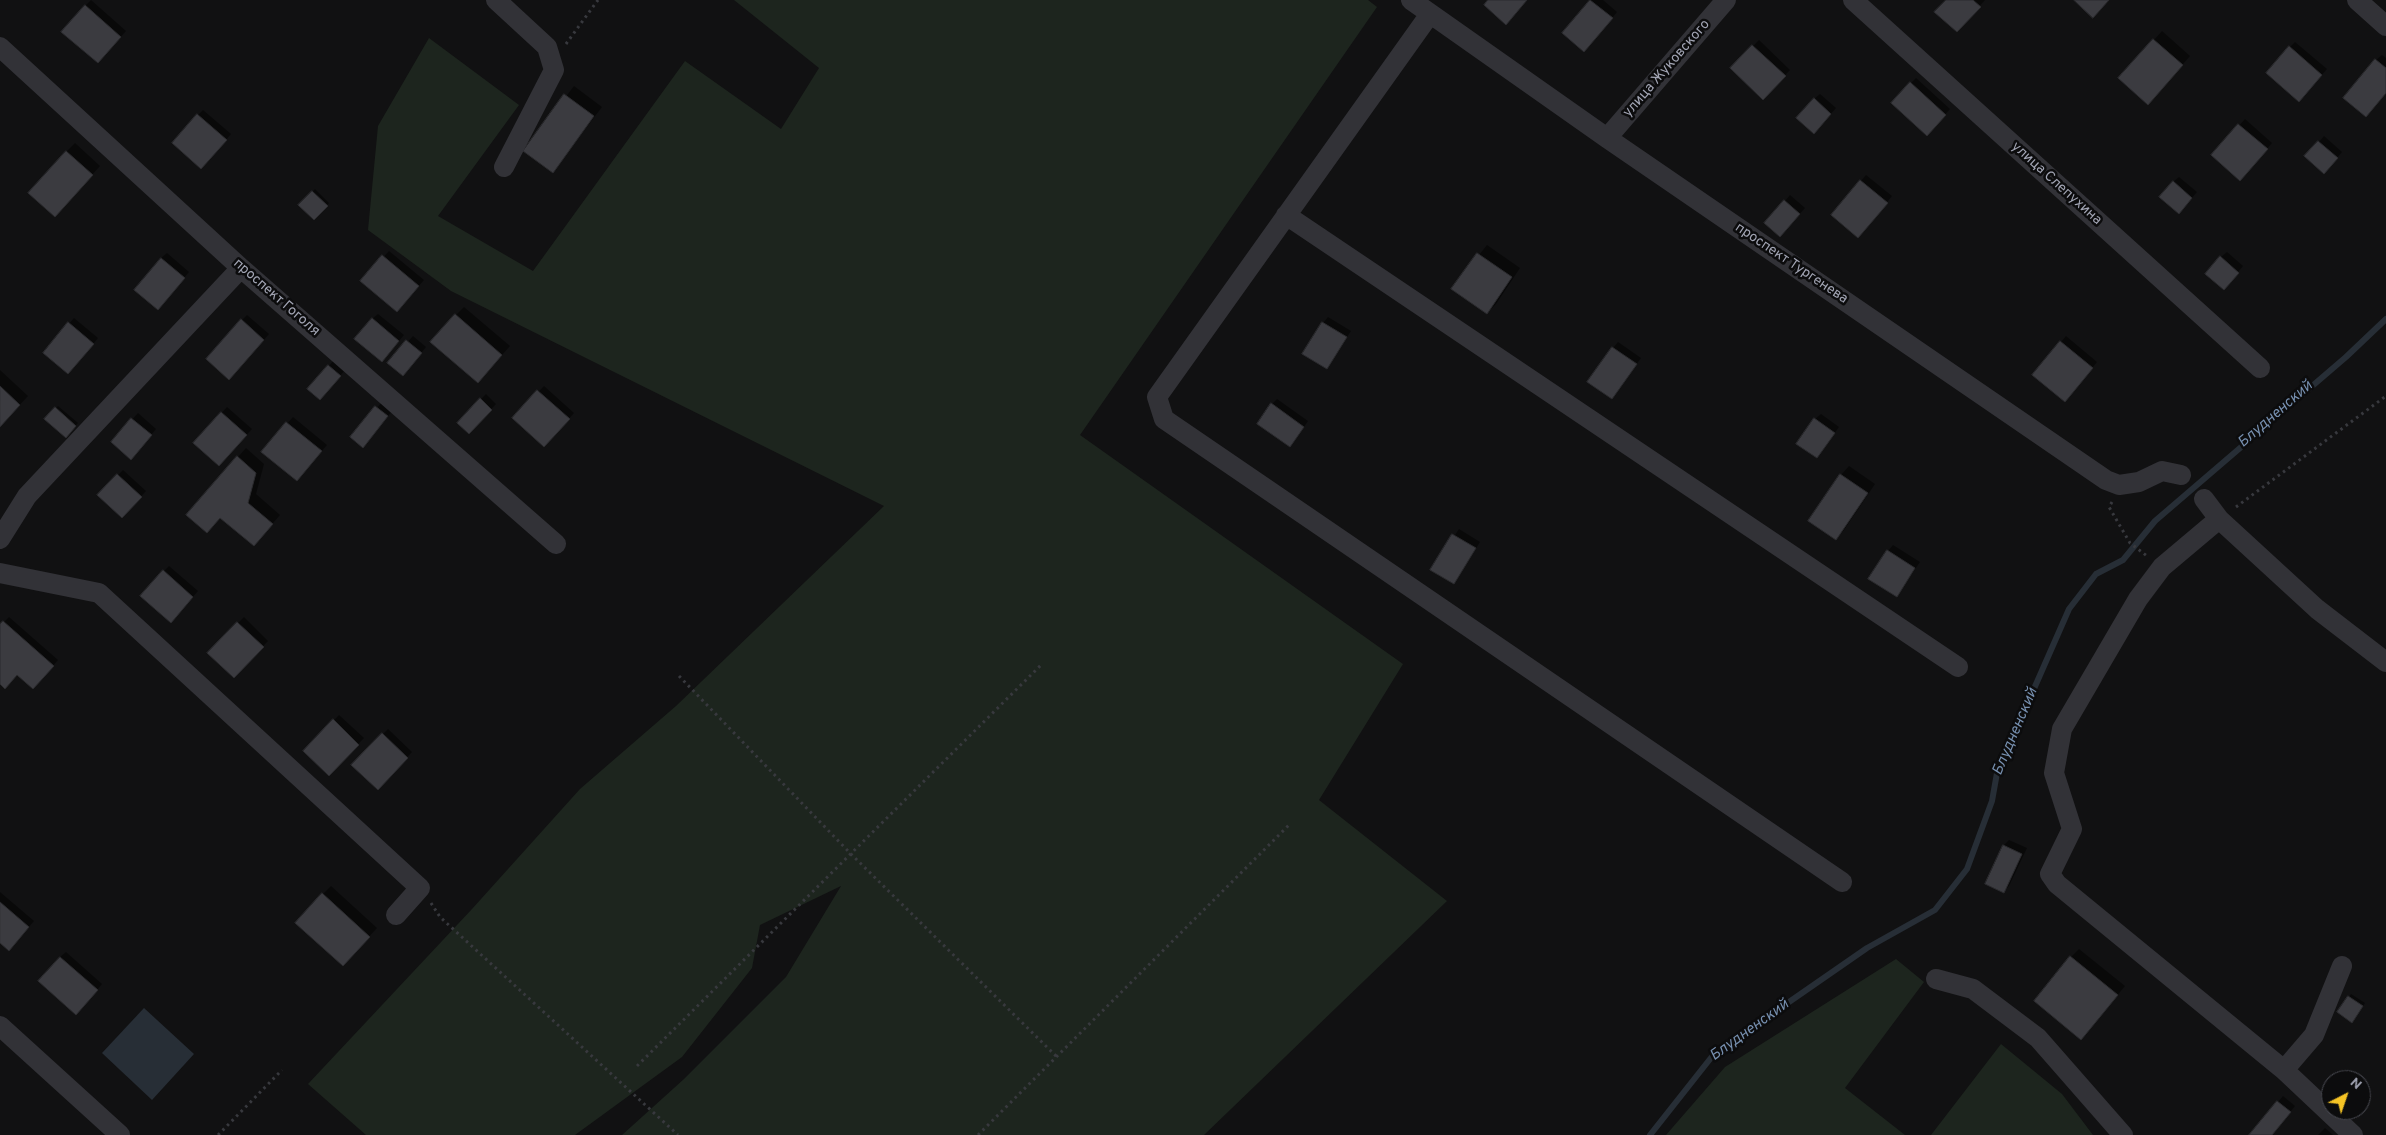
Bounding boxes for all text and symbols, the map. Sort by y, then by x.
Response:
street label: улица Жуковского [1620,17,1714,121]
street label: улица Слепухина [2007,139,2105,229]
street label: проспект Тургенева [1731,220,1851,308]
street label: проспект Гоголя [229,256,323,340]
water label: Блудненский [2235,378,2317,452]
water label: Блудненский [1990,686,2042,778]
water label: Блудненский [1707,996,1793,1066]
north arrow [2321,1070,2371,1120]
text: N [2346,1074,2365,1094]

